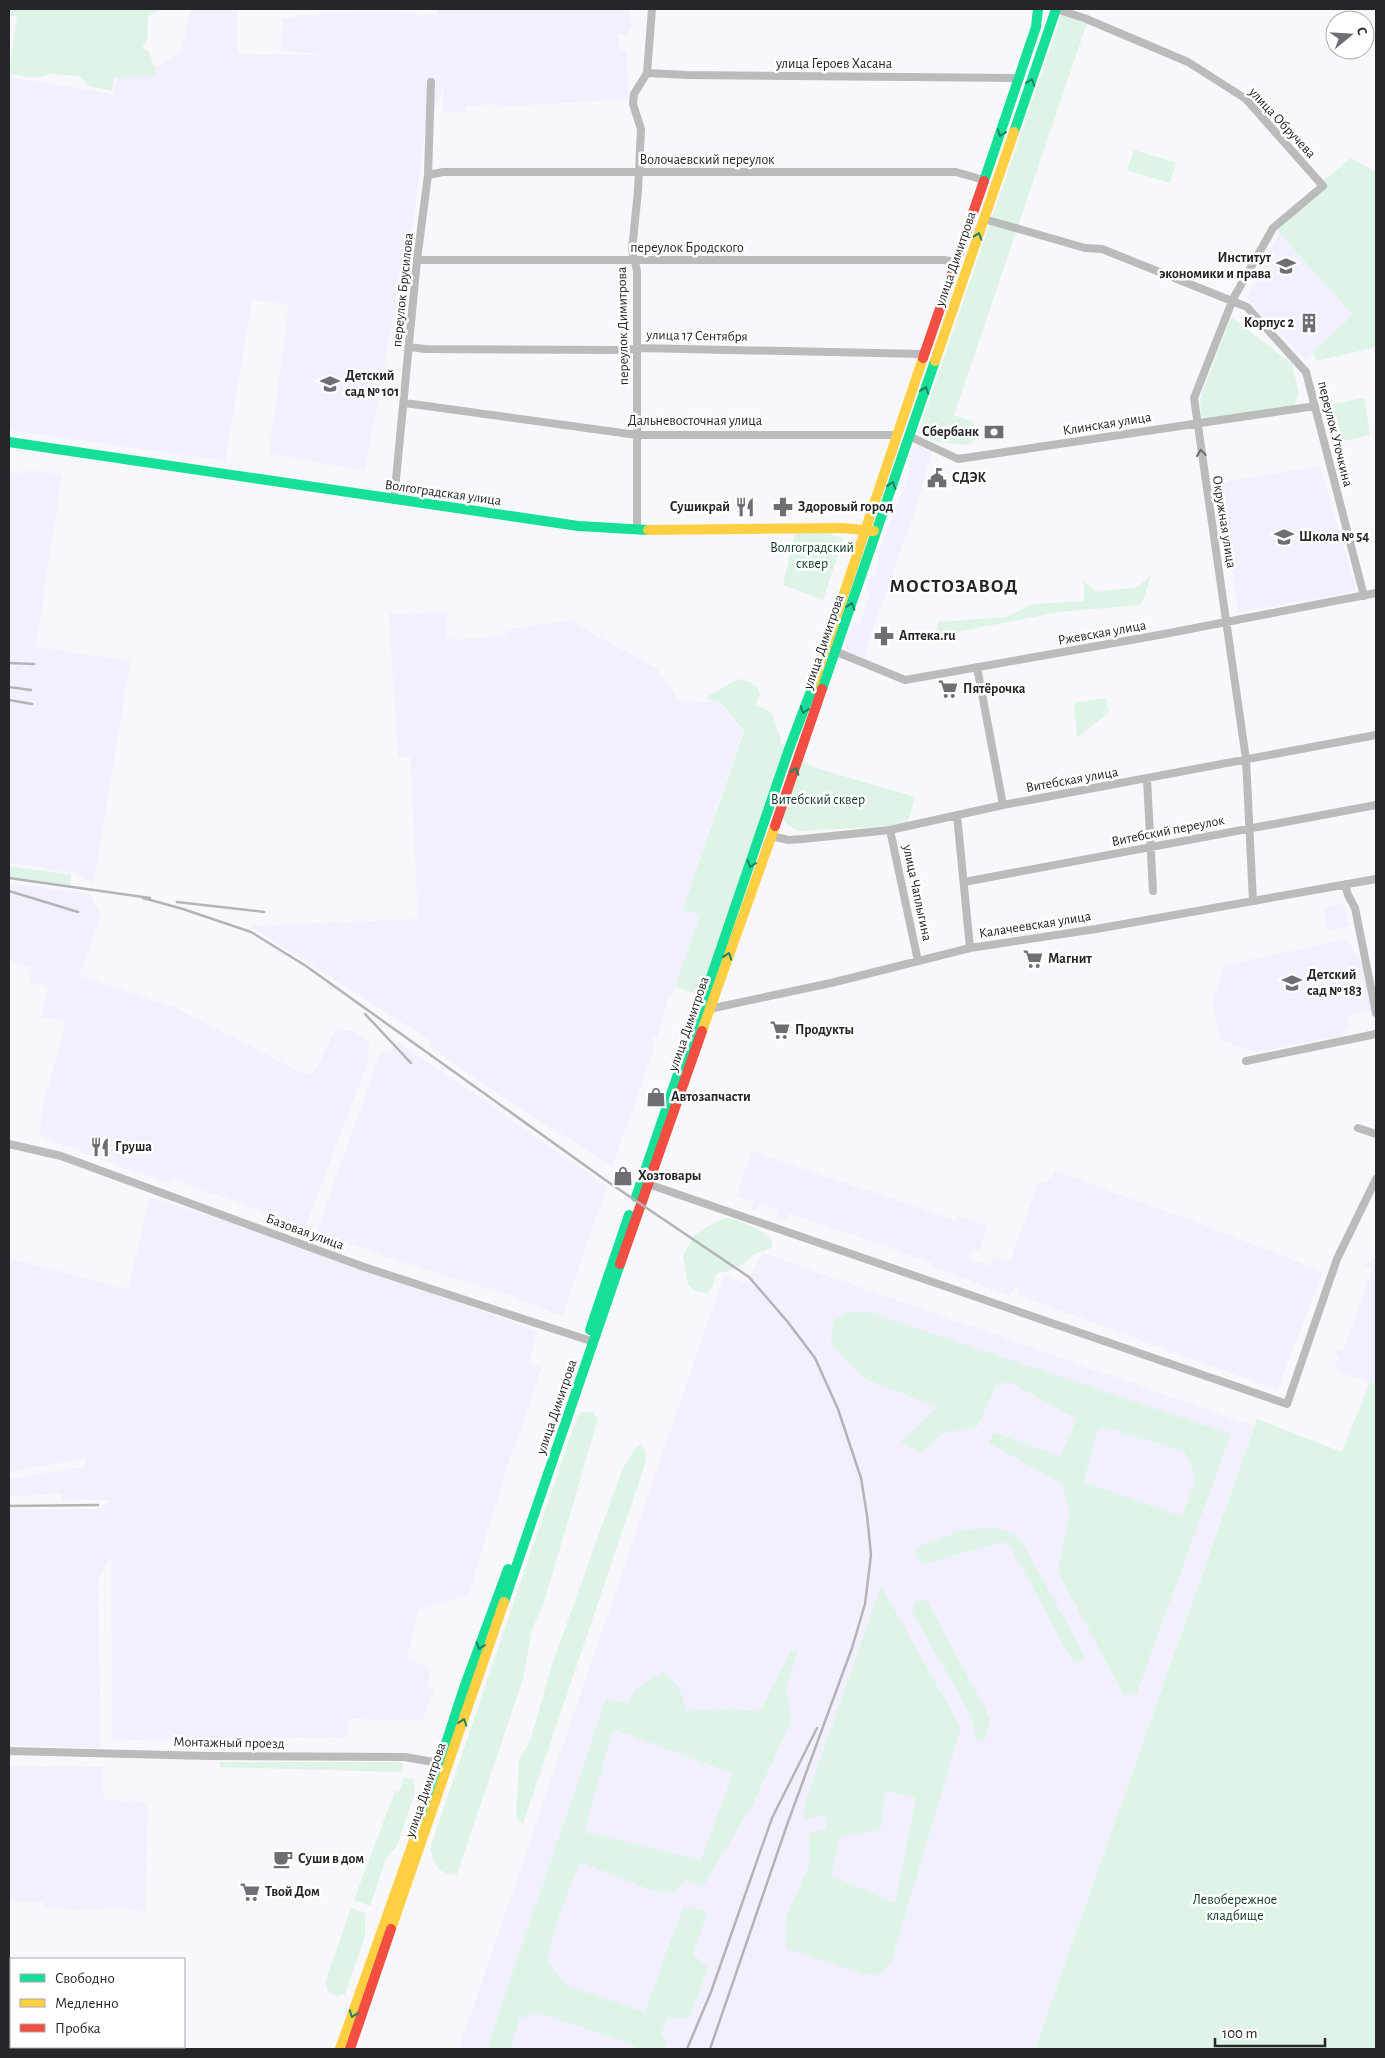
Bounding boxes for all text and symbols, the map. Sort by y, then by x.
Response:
north arrow [1325,10,1375,60]
text: С [1354,25,1369,37]
street label: улица Героев Хасана [775,57,893,71]
one-way arrow [1025,79,1035,87]
street label: улица Обручева [1245,84,1318,161]
one-way arrow [996,129,1006,137]
street label: Волочаевский переулок [639,153,775,167]
street label: улица Димитрова [933,209,979,309]
street label: переулок Брусилова [390,232,416,348]
one-way arrow [972,232,982,241]
street label: переулок Бродского [630,241,744,255]
place label: Институт экономики и права [1159,251,1272,281]
school or university icon: Институт экономики и права [1275,255,1297,277]
street label: переулок Димитрова [615,266,631,385]
building icon: Корпус 2 [1298,312,1320,334]
place label: Корпус 2 [1244,316,1294,330]
street label: улица 17 Сентября [645,328,748,344]
place label: Детский сад № 101 [345,369,399,399]
school or university icon: Детский сад № 101 [319,373,341,395]
street label: переулок Уточкина [1315,380,1355,489]
one-way arrow [919,386,929,394]
street label: Клинская улица [1062,410,1153,438]
street label: Дальневосточная улица [628,414,763,428]
bank icon: Сбербанк [983,421,1005,443]
place label: Сбербанк [922,425,979,439]
one-way arrow [1196,449,1207,457]
public building icon: СДЭК [926,467,948,489]
place label: СДЭК [952,471,986,485]
street label: Окружная улица [1210,475,1238,570]
street label: Волгоградская улица [384,478,503,508]
one-way arrow [886,482,896,490]
restaurant icon: Сушикрай [734,496,756,518]
pharmacy icon: Здоровый город [772,496,794,518]
place label: Сушикрай [670,500,730,514]
place label: Здоровый город [798,500,894,514]
school or university icon: Школа № 54 [1273,526,1295,548]
place label: Школа № 54 [1299,530,1369,544]
park label: Волгоградский сквер [770,541,854,571]
district label: МОСТОЗАВОД [890,577,1018,596]
street label: улица Димитрова [801,592,847,692]
one-way arrow [845,602,855,610]
street label: Ржевская улица [1057,618,1148,648]
pharmacy icon: Аптека.ru [873,625,895,647]
place label: Аптека.ru [899,629,956,643]
supermarket icon: Пятёрочка [937,678,959,700]
place label: Пятёрочка [963,682,1026,696]
one-way arrow [799,705,810,714]
street label: Витебская улица [1025,765,1120,795]
one-way arrow [789,767,799,775]
park label: Витебский сквер [771,793,865,807]
street label: Витебский переулок [1110,813,1226,849]
street label: улица Чаплыгина [900,843,934,943]
one-way arrow [747,859,757,868]
street label: Калачеевская улица [978,909,1093,941]
supermarket icon: Магнит [1022,948,1044,970]
place label: Магнит [1048,952,1092,966]
one-way arrow [722,953,732,961]
place label: Детский сад № 183 [1307,968,1362,998]
school or university icon: Детский сад № 183 [1281,972,1303,994]
street label: улица Димитрова [666,974,712,1074]
supermarket icon: Продукты [769,1019,791,1041]
place label: Продукты [795,1023,854,1037]
shop icon: Автозапчасти [645,1086,667,1108]
place label: Автозапчасти [671,1090,751,1104]
restaurant icon: Груша [89,1136,111,1158]
place label: Груша [115,1140,152,1154]
shop icon: Хозтовары [612,1165,634,1187]
place label: Хозтовары [638,1169,701,1183]
street label: Базовая улица [264,1211,346,1253]
street label: улица Димитрова [534,1357,580,1457]
one-way arrow [476,1641,486,1650]
one-way arrow [458,1718,468,1727]
street label: Монтажный проезд [173,1735,285,1751]
street label: улица Димитрова [403,1740,449,1840]
cafe icon: Суши в дом [272,1848,294,1870]
place label: Суши в дом [298,1852,364,1866]
supermarket icon: Твой Дом [239,1881,261,1903]
place label: Твой Дом [265,1885,320,1899]
park label: Левобережное кладбище [1193,1893,1277,1923]
legend [10,1958,185,2048]
text: Свободно [55,1971,115,1986]
text: Медленно [55,1996,119,2011]
one-way arrow [349,2010,359,2018]
scale bar [1215,2016,1325,2048]
text: Пробка [55,2021,101,2036]
text: 100 m [1222,2026,1257,2041]

